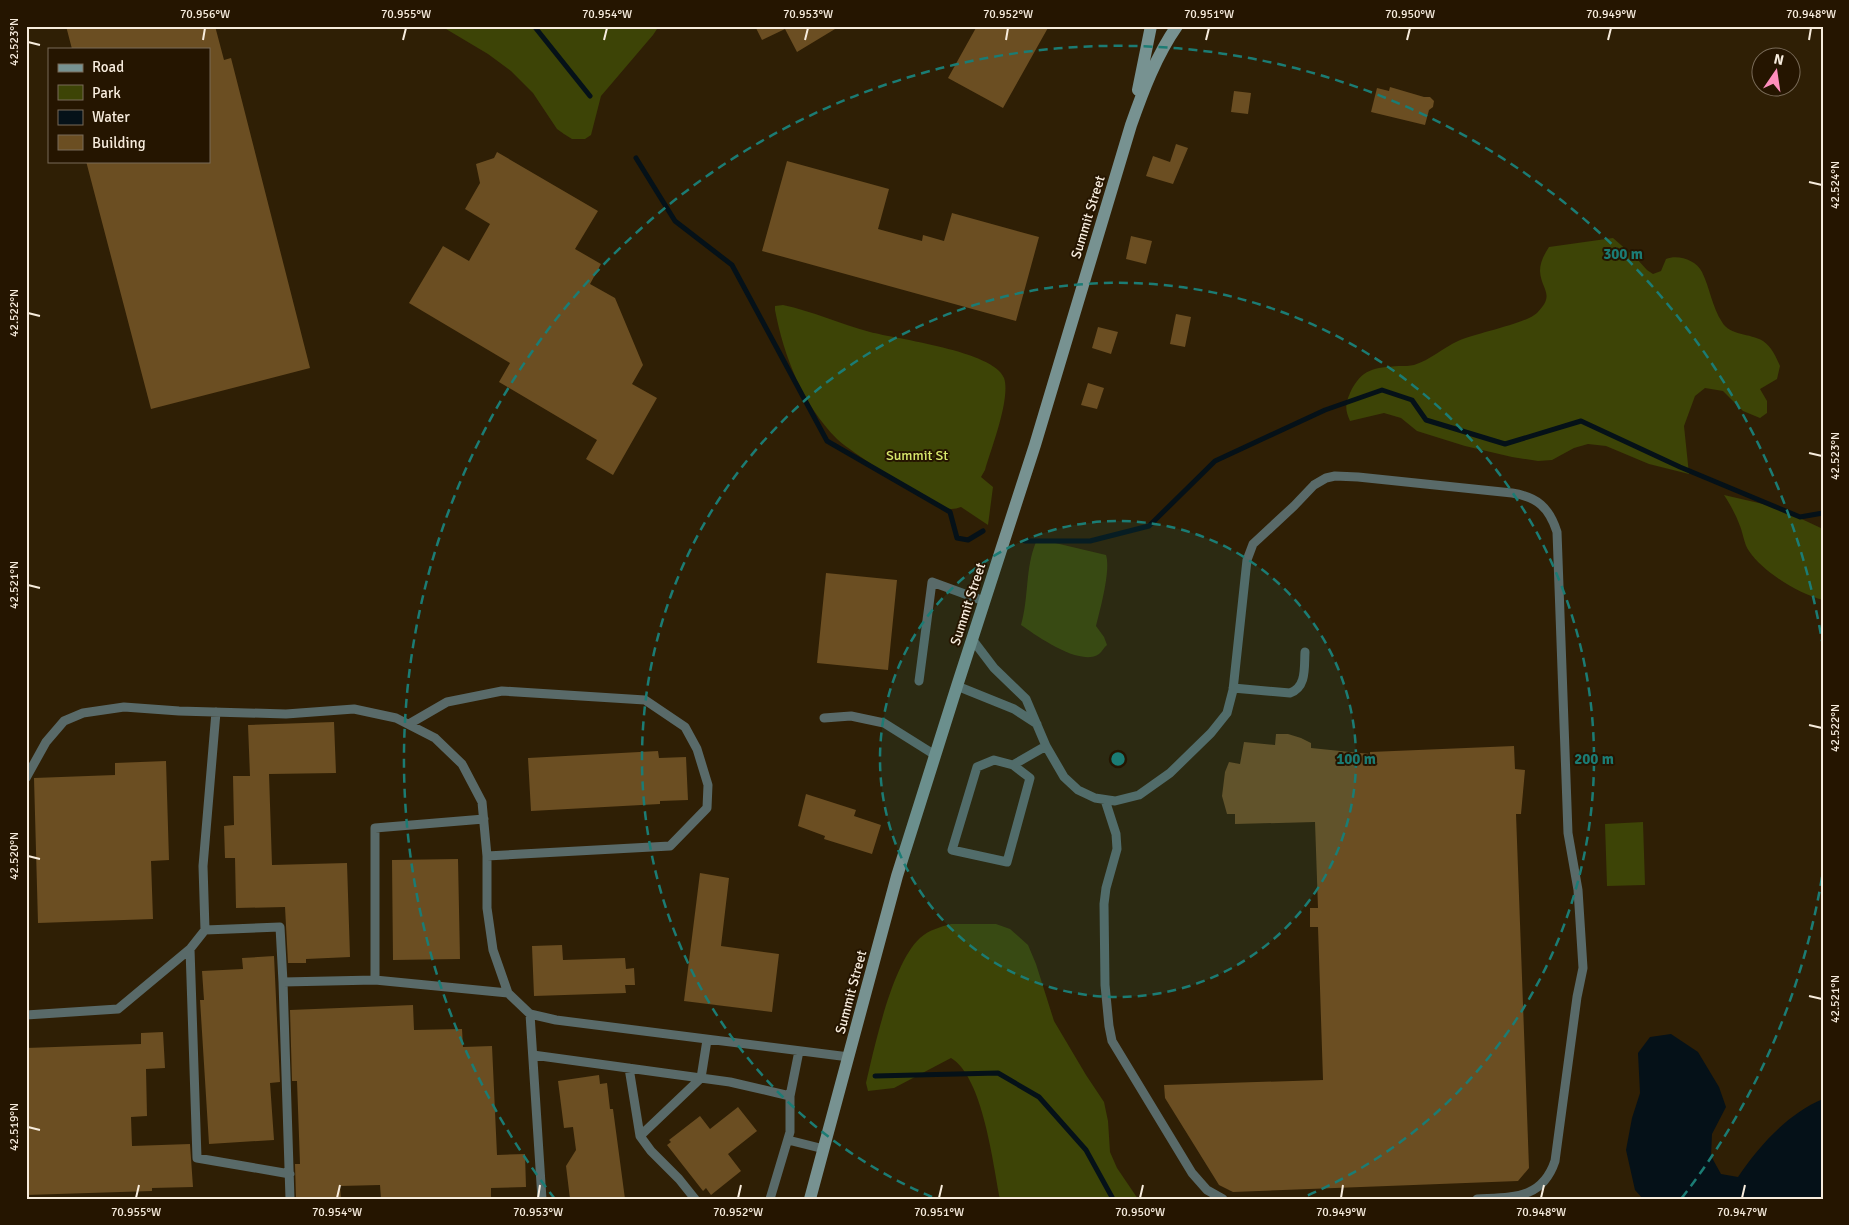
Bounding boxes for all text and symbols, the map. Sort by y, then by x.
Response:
text: 70.956°W [180,7,230,22]
text: 70.955°W [381,7,431,22]
text: 70.954°W [582,7,632,22]
text: 70.953°W [783,7,833,22]
text: 70.952°W [983,7,1033,22]
text: 70.951°W [1184,7,1234,22]
text: 70.950°W [1385,7,1435,22]
text: 70.949°W [1586,7,1636,22]
text: 70.948°W [1786,7,1836,22]
text: 42.523°N [7,18,22,66]
legend [48,48,210,162]
north arrow [1752,48,1802,98]
text: N [1772,50,1785,69]
text: Road [92,58,124,76]
text: Park [92,84,121,102]
text: Water [92,108,130,126]
text: Building [92,134,146,152]
text: 42.524°N [1828,161,1843,209]
street label: Summit Street [1067,173,1109,261]
text: 300 m [1603,245,1643,263]
text: 42.522°N [7,289,22,337]
text: 42.523°N [1828,432,1843,480]
park label: Summit St [886,447,948,464]
street label: Summit Street [947,560,989,647]
text: 42.521°N [7,561,22,609]
text: 42.522°N [1828,704,1843,752]
centre of rings [1109,750,1127,768]
text: 100 m [1336,750,1376,768]
text: 200 m [1574,750,1614,768]
text: 42.520°N [7,832,22,880]
street label: Summit Street [832,948,870,1036]
text: 42.521°N [1828,975,1843,1023]
text: 42.519°N [7,1103,22,1151]
text: 70.955°W [111,1205,161,1220]
text: 70.954°W [312,1205,362,1220]
text: 70.953°W [513,1205,563,1220]
text: 70.952°W [713,1205,763,1220]
text: 70.951°W [914,1205,964,1220]
text: 70.950°W [1115,1205,1165,1220]
text: 70.949°W [1316,1205,1366,1220]
text: 70.948°W [1516,1205,1566,1220]
text: 70.947°W [1717,1205,1767,1220]

